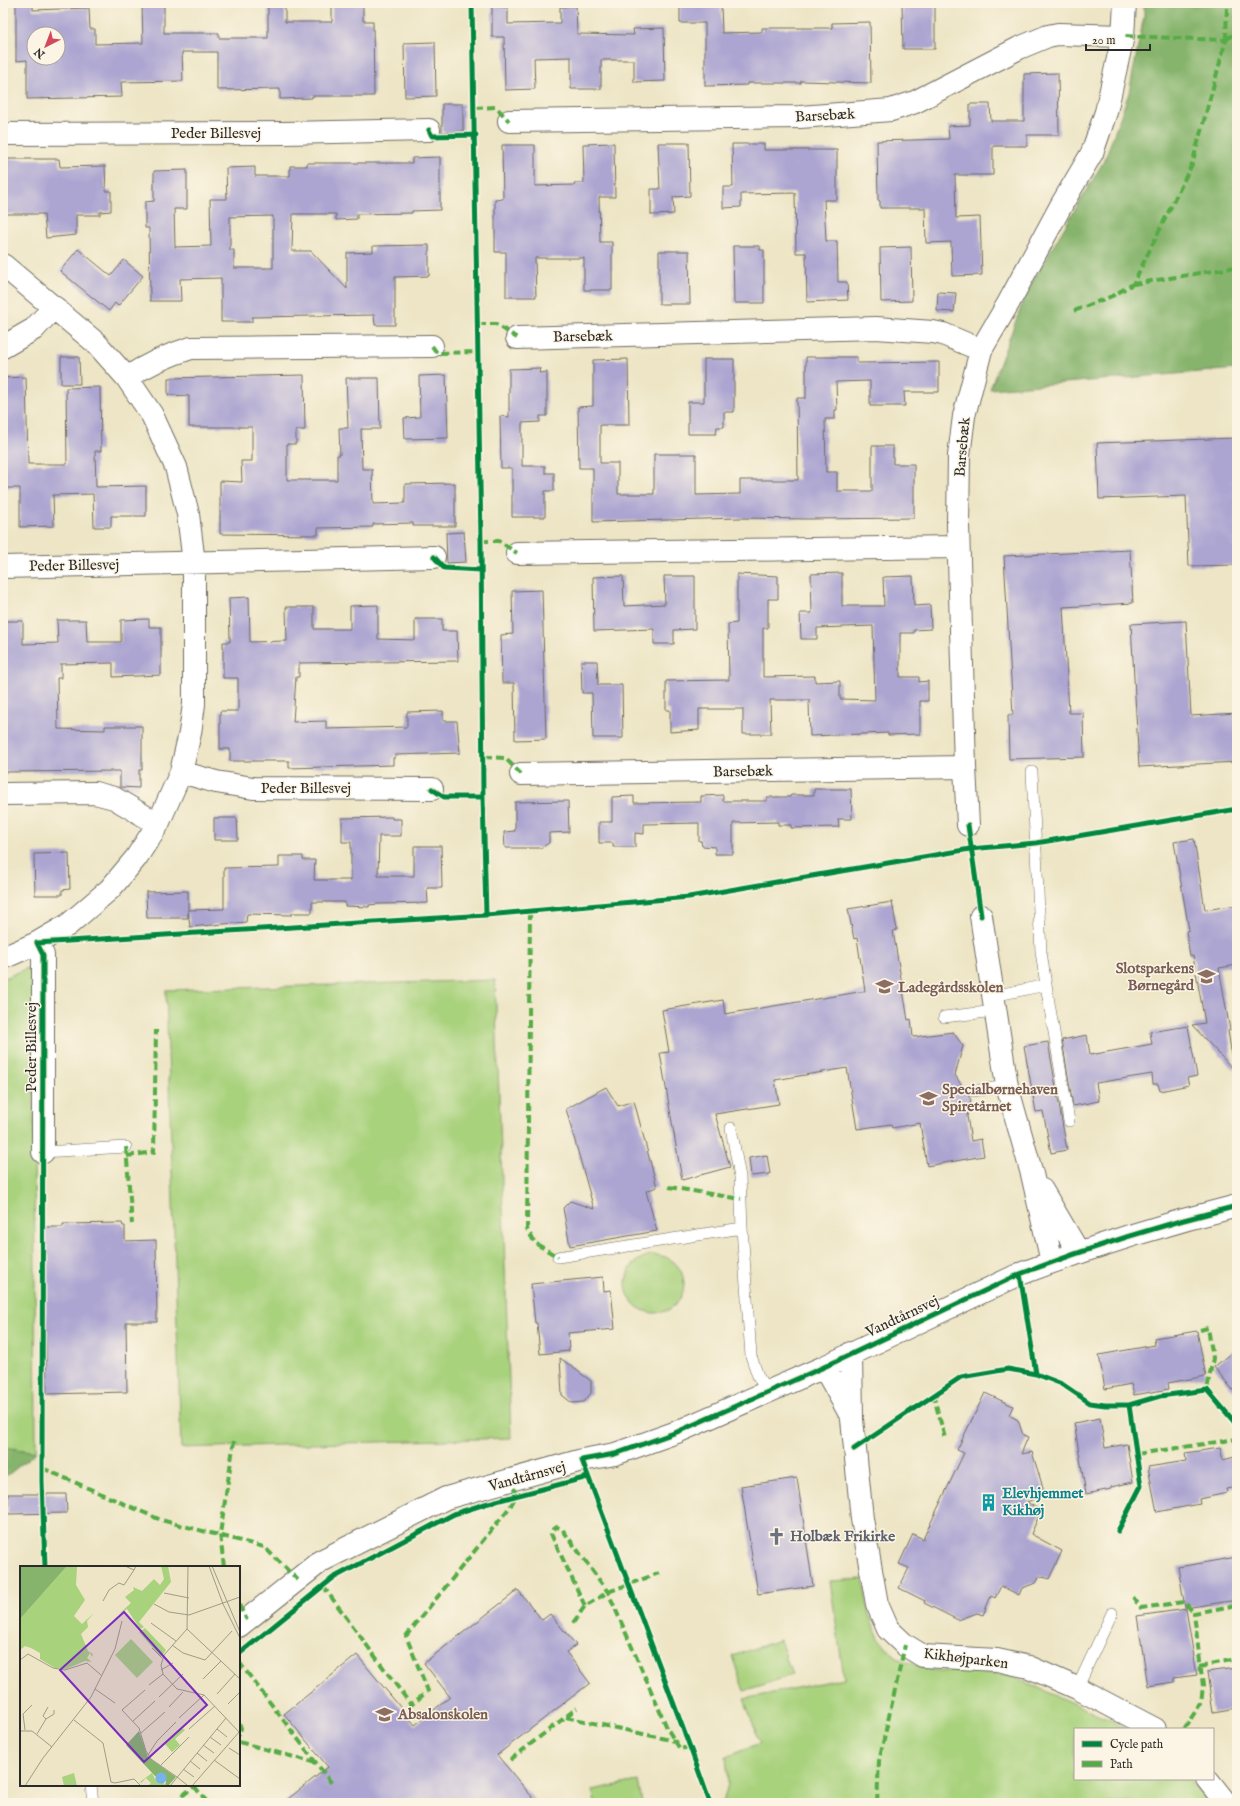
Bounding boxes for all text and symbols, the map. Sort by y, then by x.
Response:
north arrow [26,26,66,66]
scale bar [1086,26,1150,52]
text: 20 m [1092,33,1115,48]
text: N [31,44,49,62]
street label: Barsebæk [795,104,856,127]
street label: Peder Billesvej [171,124,261,143]
street label: Barsebæk [553,326,614,347]
street label: Barsebæk [950,415,975,478]
street label: Peder Billesvej [29,555,119,576]
street label: Barsebæk [713,761,774,782]
street label: Peder Billesvej [261,779,351,798]
place label: Slotsparkens Børnegård [1116,959,1195,995]
school or university icon: Slotsparkens Børnegård [1197,967,1217,987]
school or university icon: Ladegårdsskolen [875,977,895,997]
place label: Ladegårdsskolen [898,978,1004,997]
street label: Peder Billesvej [22,1002,41,1092]
place label: Specialbørnehaven Spiretårnet [942,1080,1058,1116]
school or university icon: Specialbørnehaven Spiretårnet [919,1088,939,1108]
street label: Vandtårnsvej [862,1291,942,1342]
street label: Vandtårnsvej [486,1457,568,1496]
place label: Elevhjemmet Kikhøj [1002,1484,1084,1520]
building icon: Elevhjemmet Kikhøj [979,1492,999,1512]
church icon: Holbæk Frikirke [767,1526,787,1546]
place label: Holbæk Frikirke [790,1527,895,1546]
inset map [20,1566,240,1786]
street label: Kikhøjparken [922,1644,1009,1673]
school or university icon: Absalonskolen [375,1704,395,1724]
place label: Absalonskolen [397,1705,488,1724]
legend [1074,1728,1214,1780]
text: Cycle path [1110,1737,1164,1753]
text: Path [1110,1757,1133,1772]

